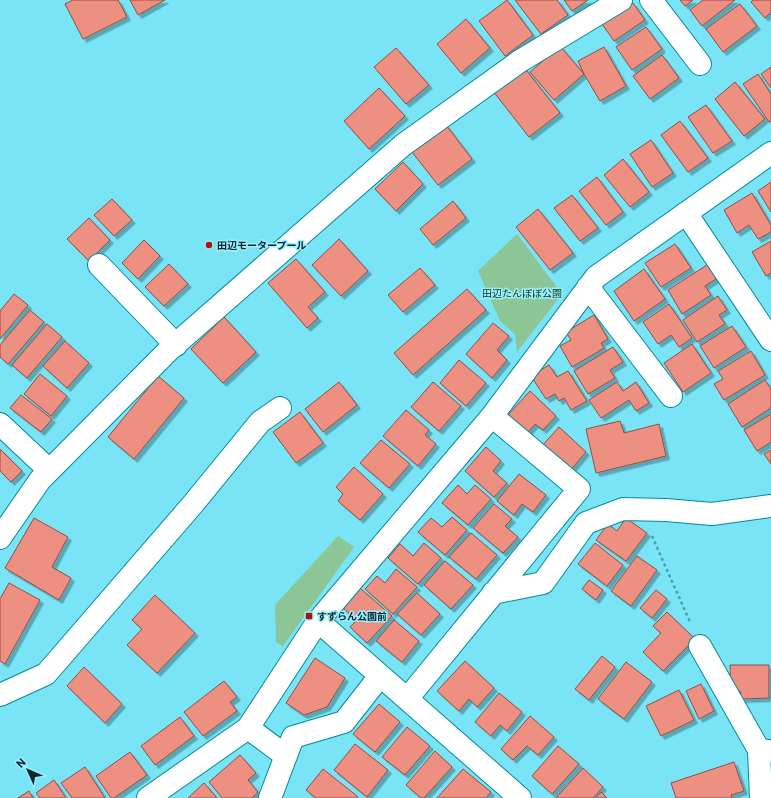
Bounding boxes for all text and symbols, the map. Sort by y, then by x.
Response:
marker: 田辺モータープール [204,240,214,250]
place label: 田辺モータープール [217,240,306,251]
park label: 田辺たんぽぽ公園 [482,288,562,299]
marker: すずらん公園前 [304,611,314,621]
place label: すずらん公園前 [317,611,387,622]
north arrow [8,750,48,790]
text: N [14,756,29,771]

